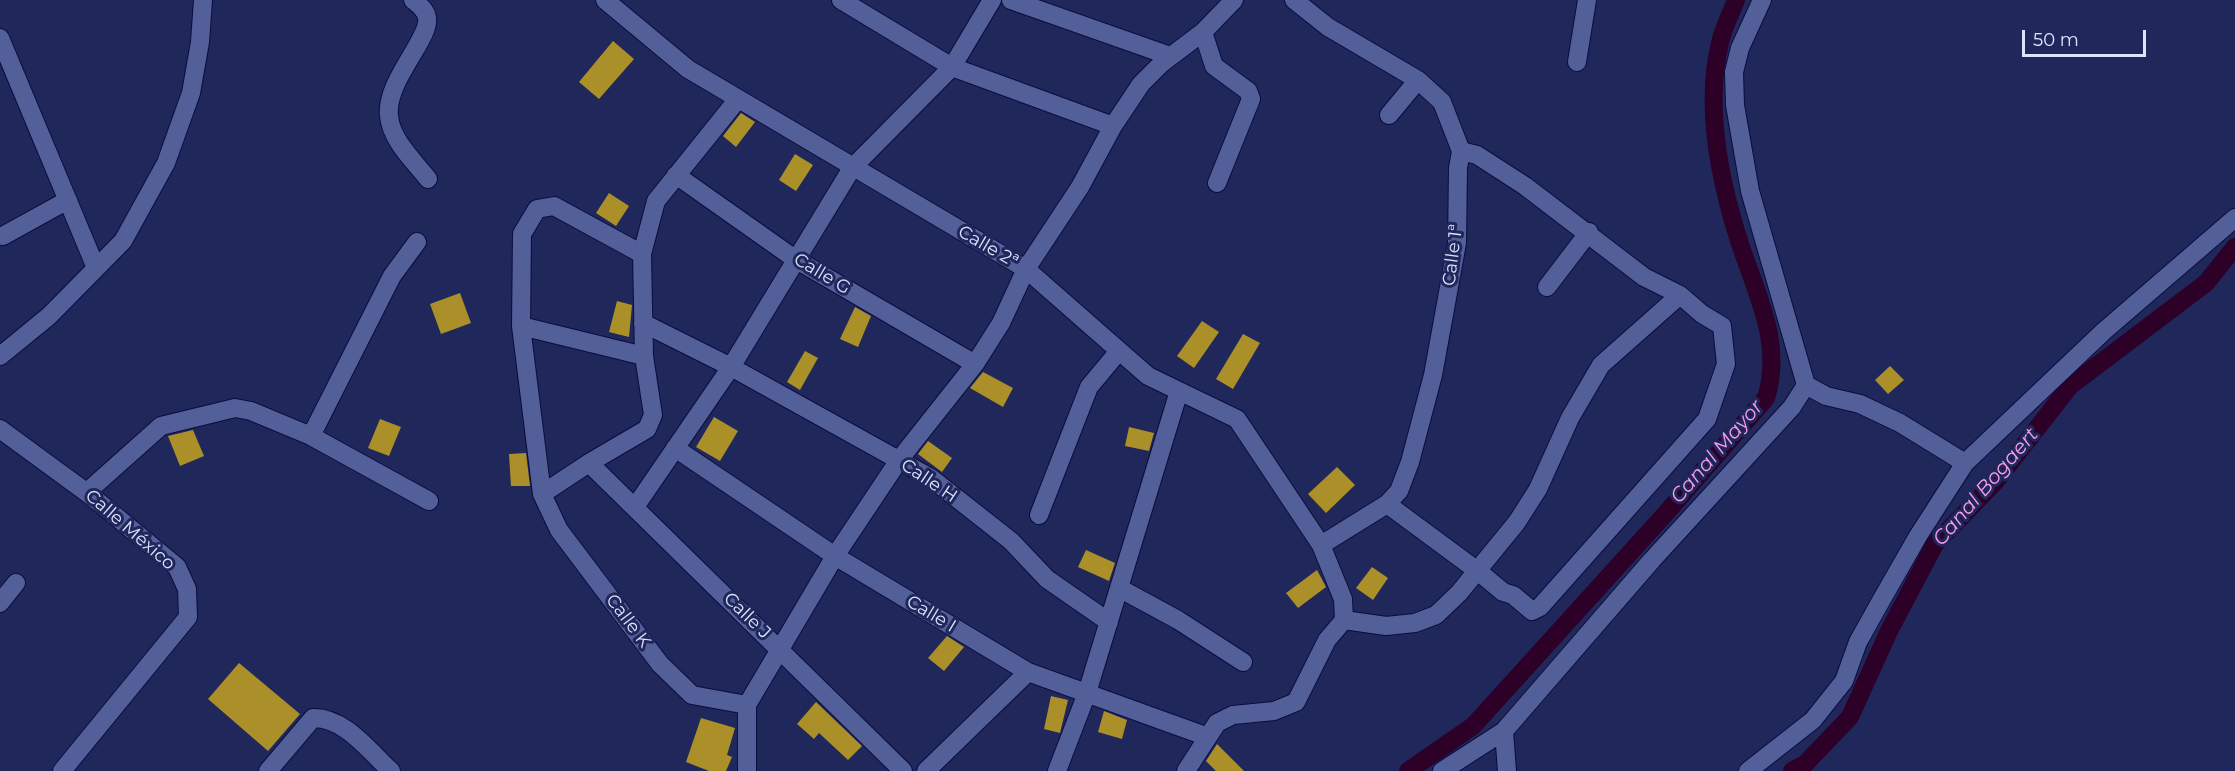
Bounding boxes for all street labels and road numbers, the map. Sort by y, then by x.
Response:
street label: Calle 2ª [954,221,1022,273]
street label: Calle 1ª [1438,223,1468,287]
street label: Calle G [790,249,854,299]
street label: Calle H [897,454,961,508]
street label: Calle México [81,485,179,575]
street label: Calle J [719,588,775,644]
street label: Calle K [601,590,655,652]
street label: Calle I [902,591,960,637]

